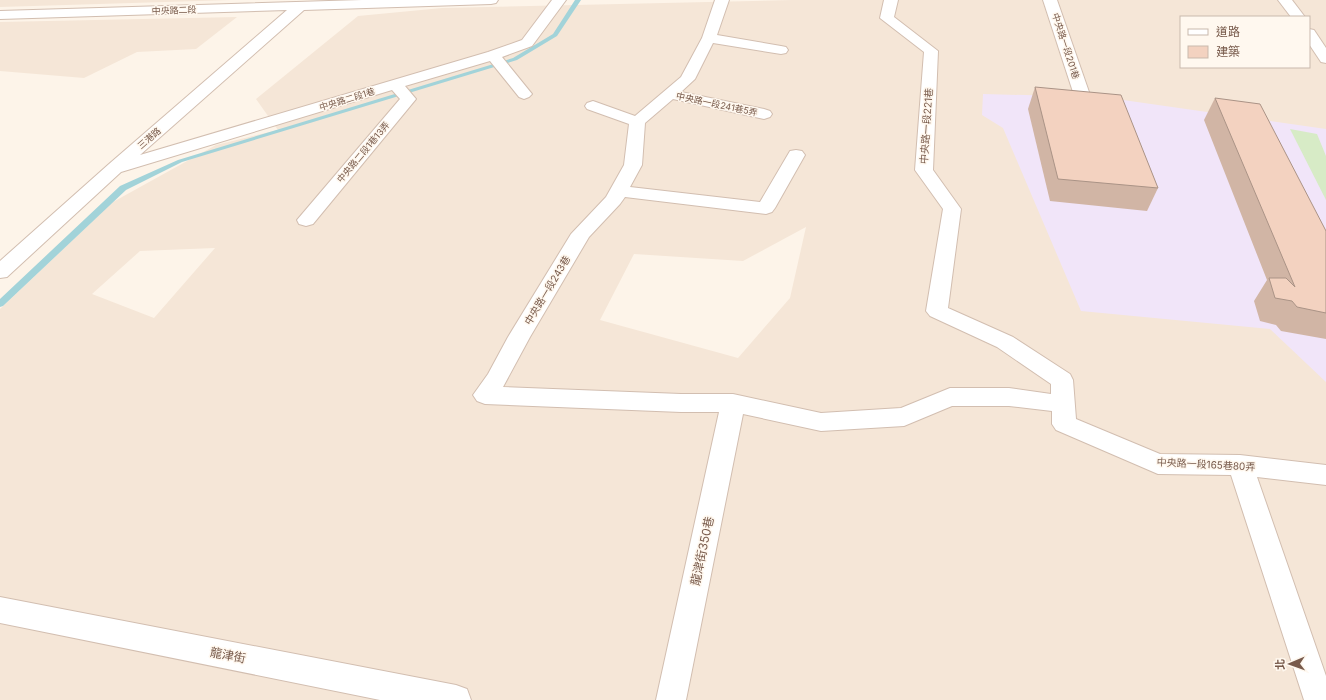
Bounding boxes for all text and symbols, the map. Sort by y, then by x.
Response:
street label: 中央路二段 [151,4,197,16]
street label: 中央路一段201巷 [1050,12,1082,80]
legend [1180,16,1310,68]
text: 道路 [1216,24,1240,39]
text: 建築 [1216,44,1240,59]
street label: 中央路二段1巷 [318,85,376,113]
street label: 中央路一段221巷 [917,88,935,164]
street label: 中央路一段241巷5弄 [675,90,759,118]
street label: 中央路二段1巷13弄 [334,119,392,185]
street label: 三港路 [135,125,163,151]
street label: 中央路一段243巷 [522,253,572,327]
street label: 中央路一段165巷80弄 [1156,455,1256,473]
street label: 龍津街350巷 [687,515,717,587]
street label: 龍津街 [209,644,247,666]
north arrow [1270,644,1310,684]
text: 北 [1273,659,1287,670]

